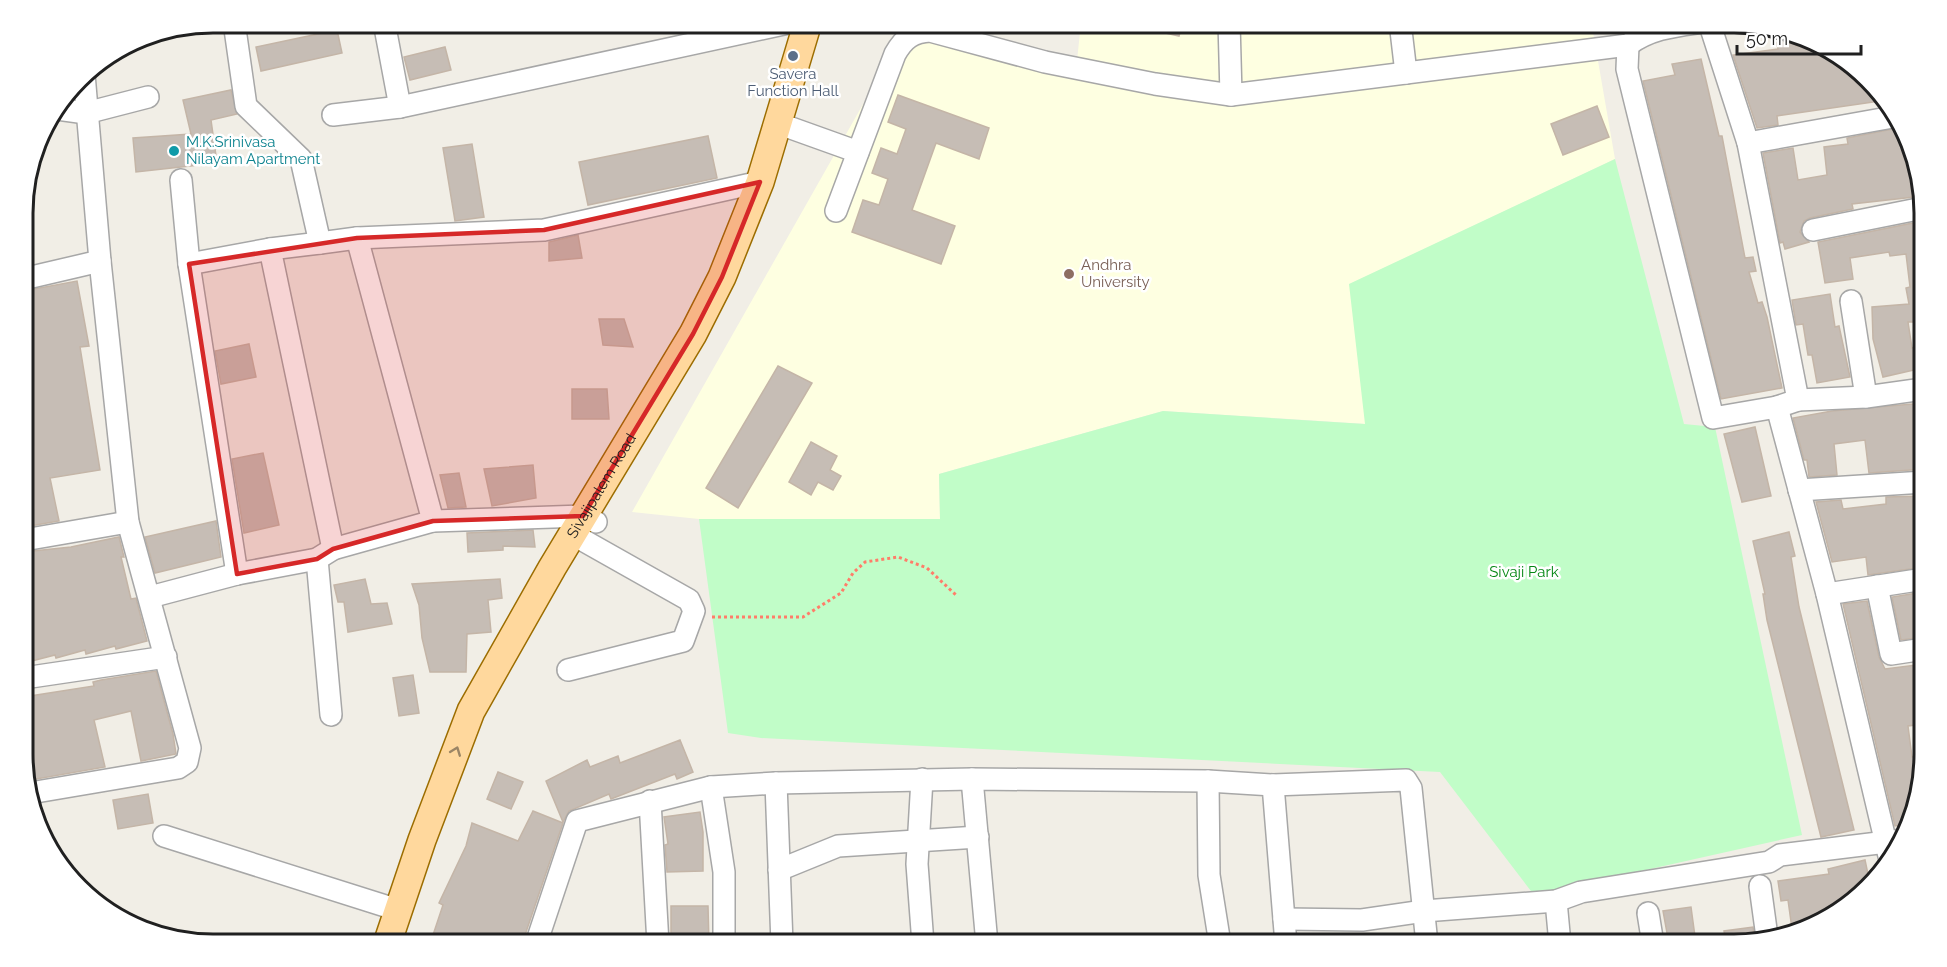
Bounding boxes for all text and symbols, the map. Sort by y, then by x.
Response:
scale bar [1737,18,1862,56]
text: 50 m [1746,28,1788,49]
marker: Savera Function Hall [786,49,800,63]
place label: Savera Function Hall [747,65,840,100]
place label: M.K.Srinivasa Nilayam Apartment [186,133,320,168]
marker: M.K.Srinivasa Nilayam Apartment [167,144,181,158]
place label: Andhra University [1081,256,1150,291]
marker: Andhra University [1062,267,1076,281]
street label: Sivajipalem Road [563,430,640,541]
park label: Sivaji Park [1489,563,1559,581]
one-way arrow [448,746,461,757]

